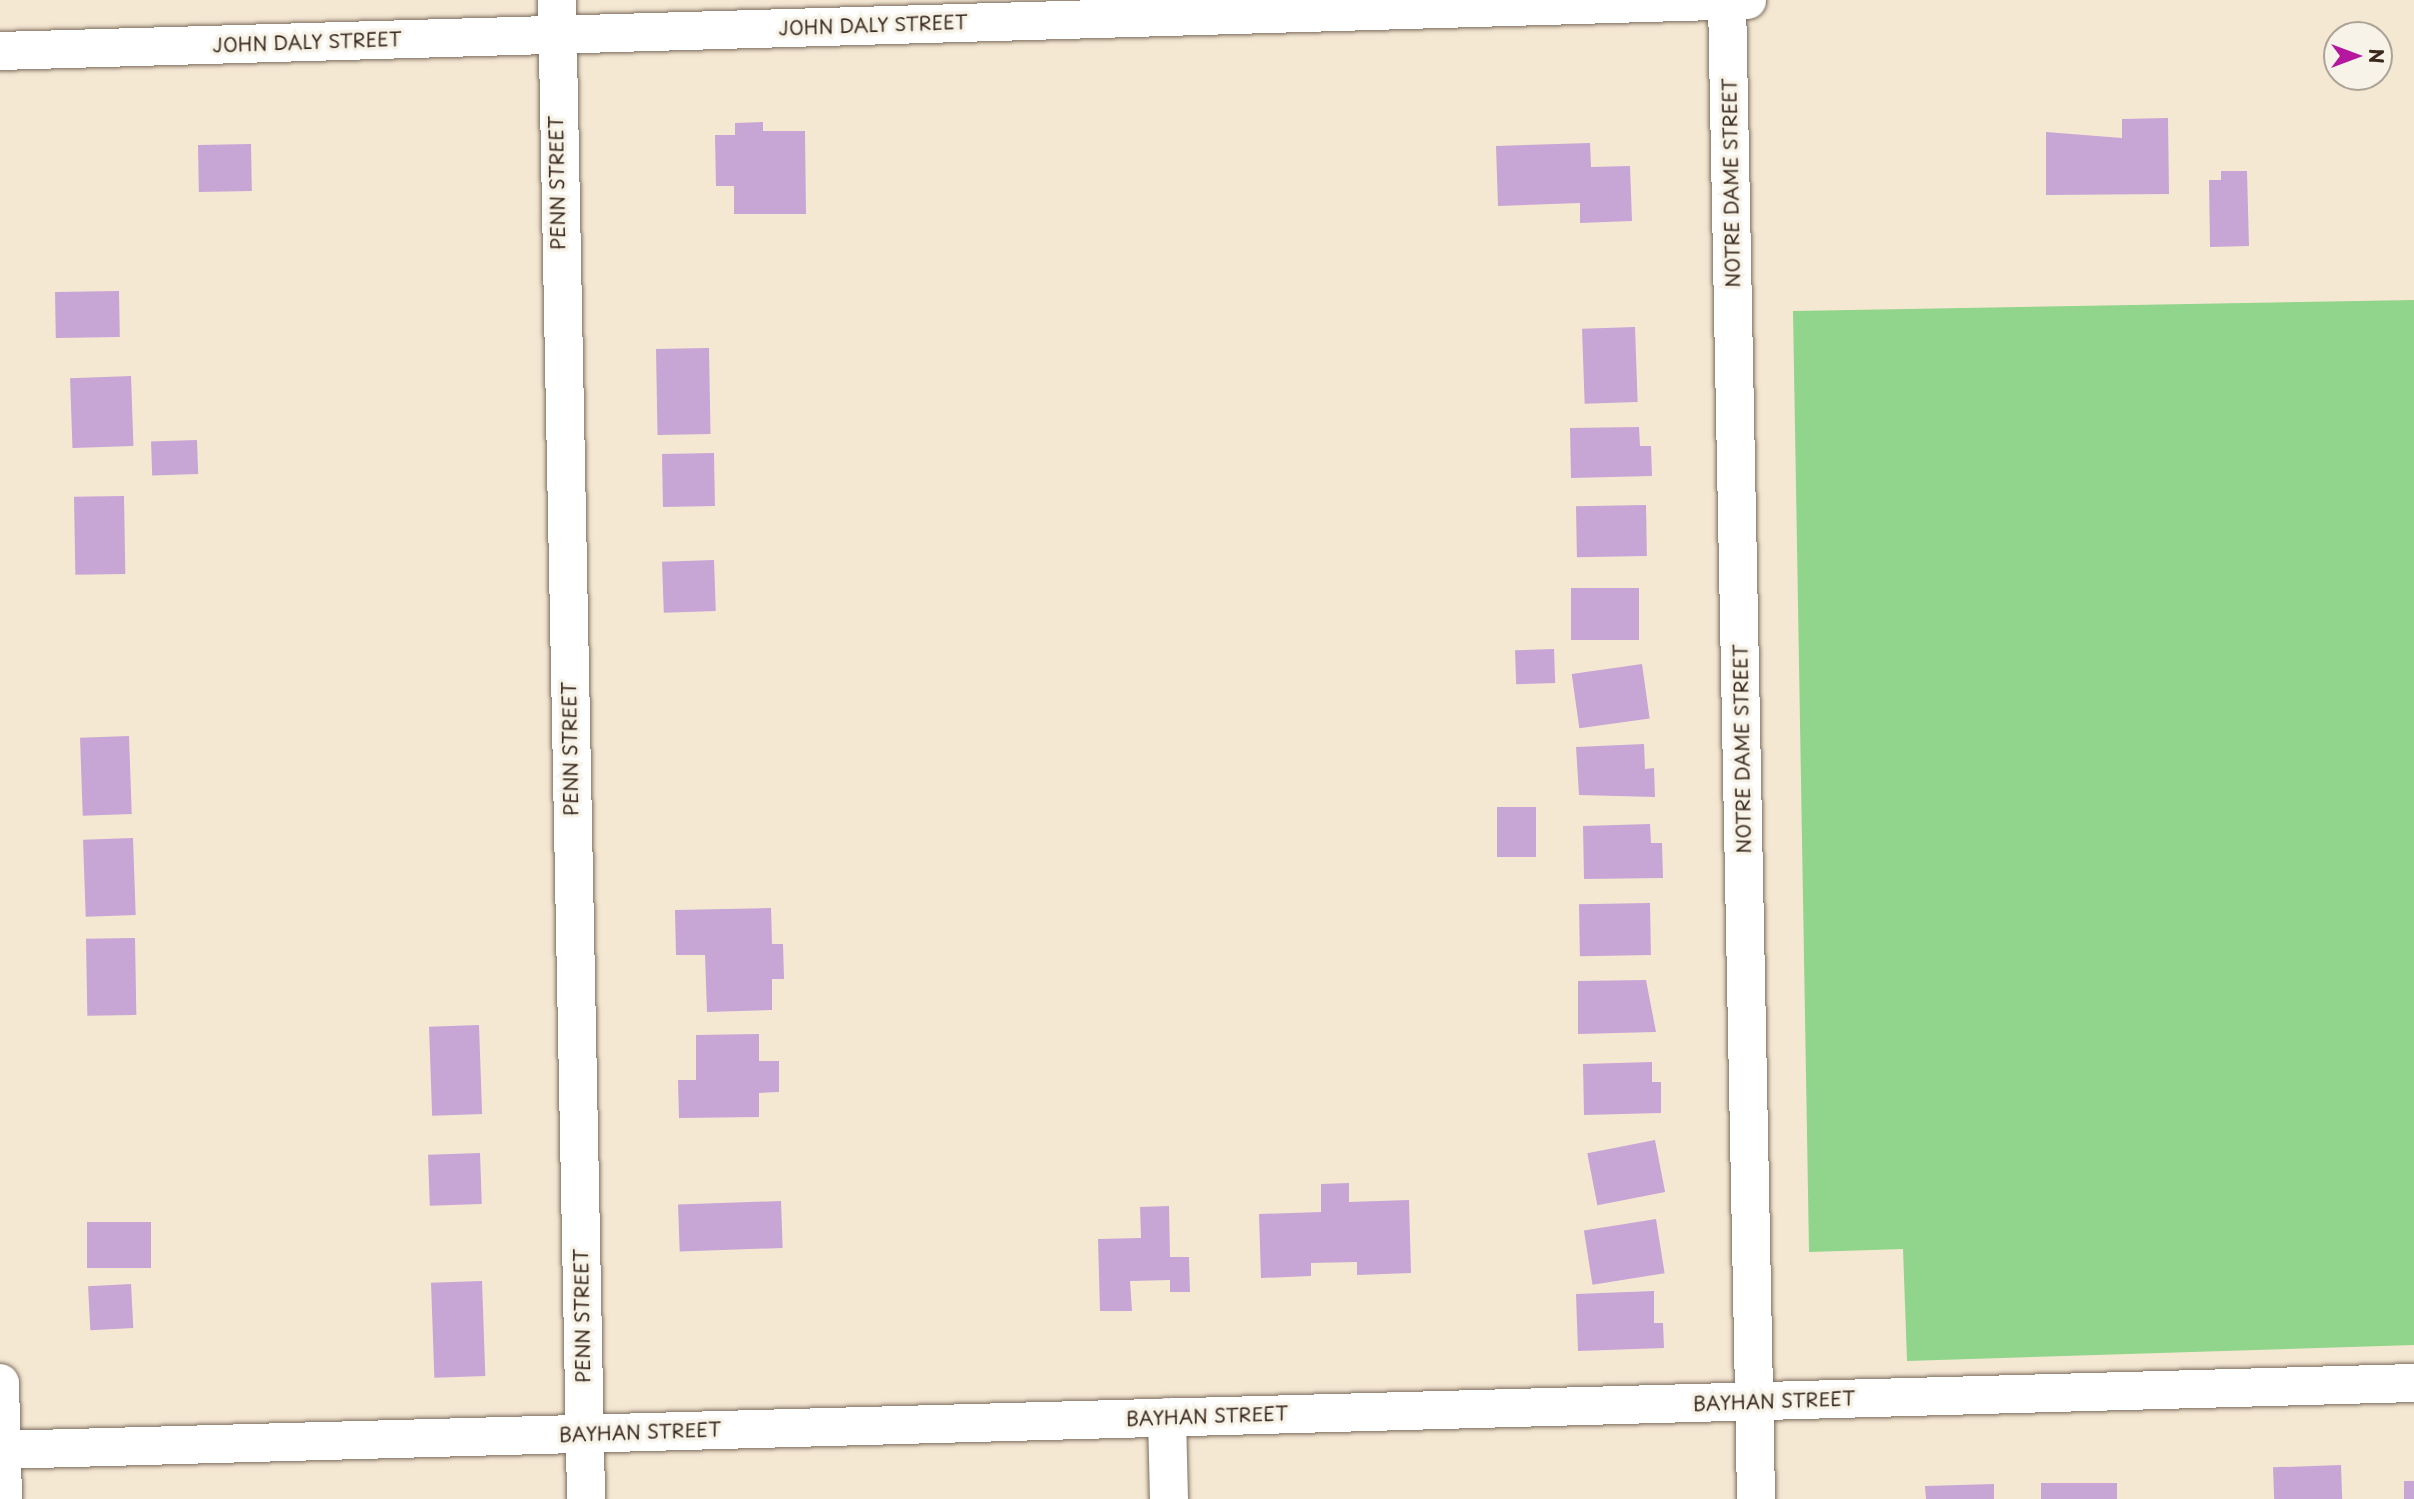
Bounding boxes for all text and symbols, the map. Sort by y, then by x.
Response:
street label: JOHN DALY STREET [776,10,970,40]
north arrow [2323,21,2393,91]
street label: JOHN DALY STREET [210,27,404,57]
text: N [2363,48,2391,64]
street label: NOTRE DAME STREET [1718,76,1744,290]
street label: PENN STREET [544,115,570,251]
street label: NOTRE DAME STREET [1729,642,1755,856]
street label: PENN STREET [557,681,583,817]
street label: PENN STREET [569,1248,595,1384]
street label: BAYHAN STREET [1692,1387,1856,1415]
street label: BAYHAN STREET [1125,1402,1289,1430]
street label: BAYHAN STREET [558,1418,722,1446]

